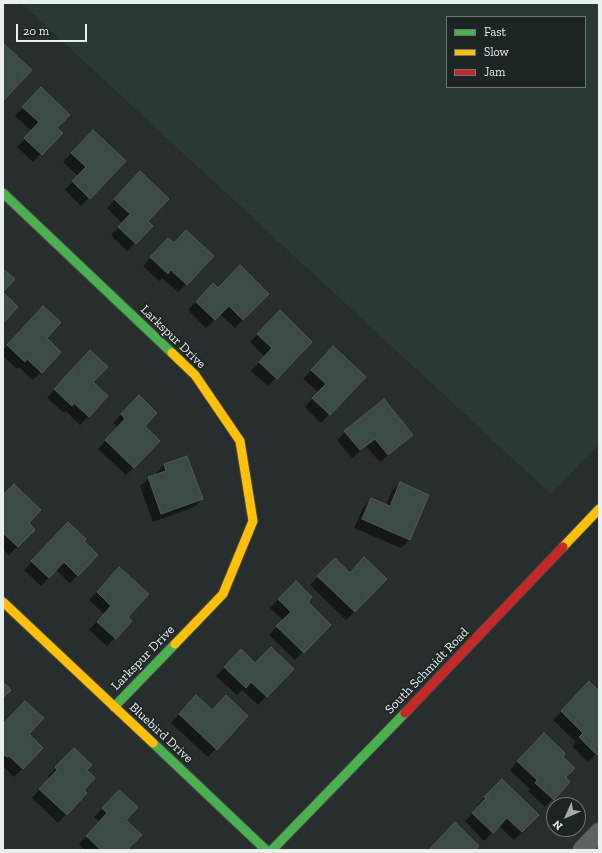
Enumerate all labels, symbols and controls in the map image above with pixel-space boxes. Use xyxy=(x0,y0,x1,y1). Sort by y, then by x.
scale bar xyxy=(18,16,89,42)
legend xyxy=(446,16,586,88)
text: 20 m xyxy=(23,24,49,38)
text: Fast xyxy=(484,25,506,39)
text: Slow xyxy=(484,45,509,59)
text: Jam xyxy=(484,65,505,79)
street label: Larkspur Drive xyxy=(137,302,209,372)
street label: Larkspur Drive xyxy=(108,622,178,694)
street label: South Schmidt Road xyxy=(382,625,472,717)
street label: Bluebird Drive xyxy=(126,700,196,766)
north arrow xyxy=(546,797,586,837)
text: N xyxy=(550,818,565,833)

